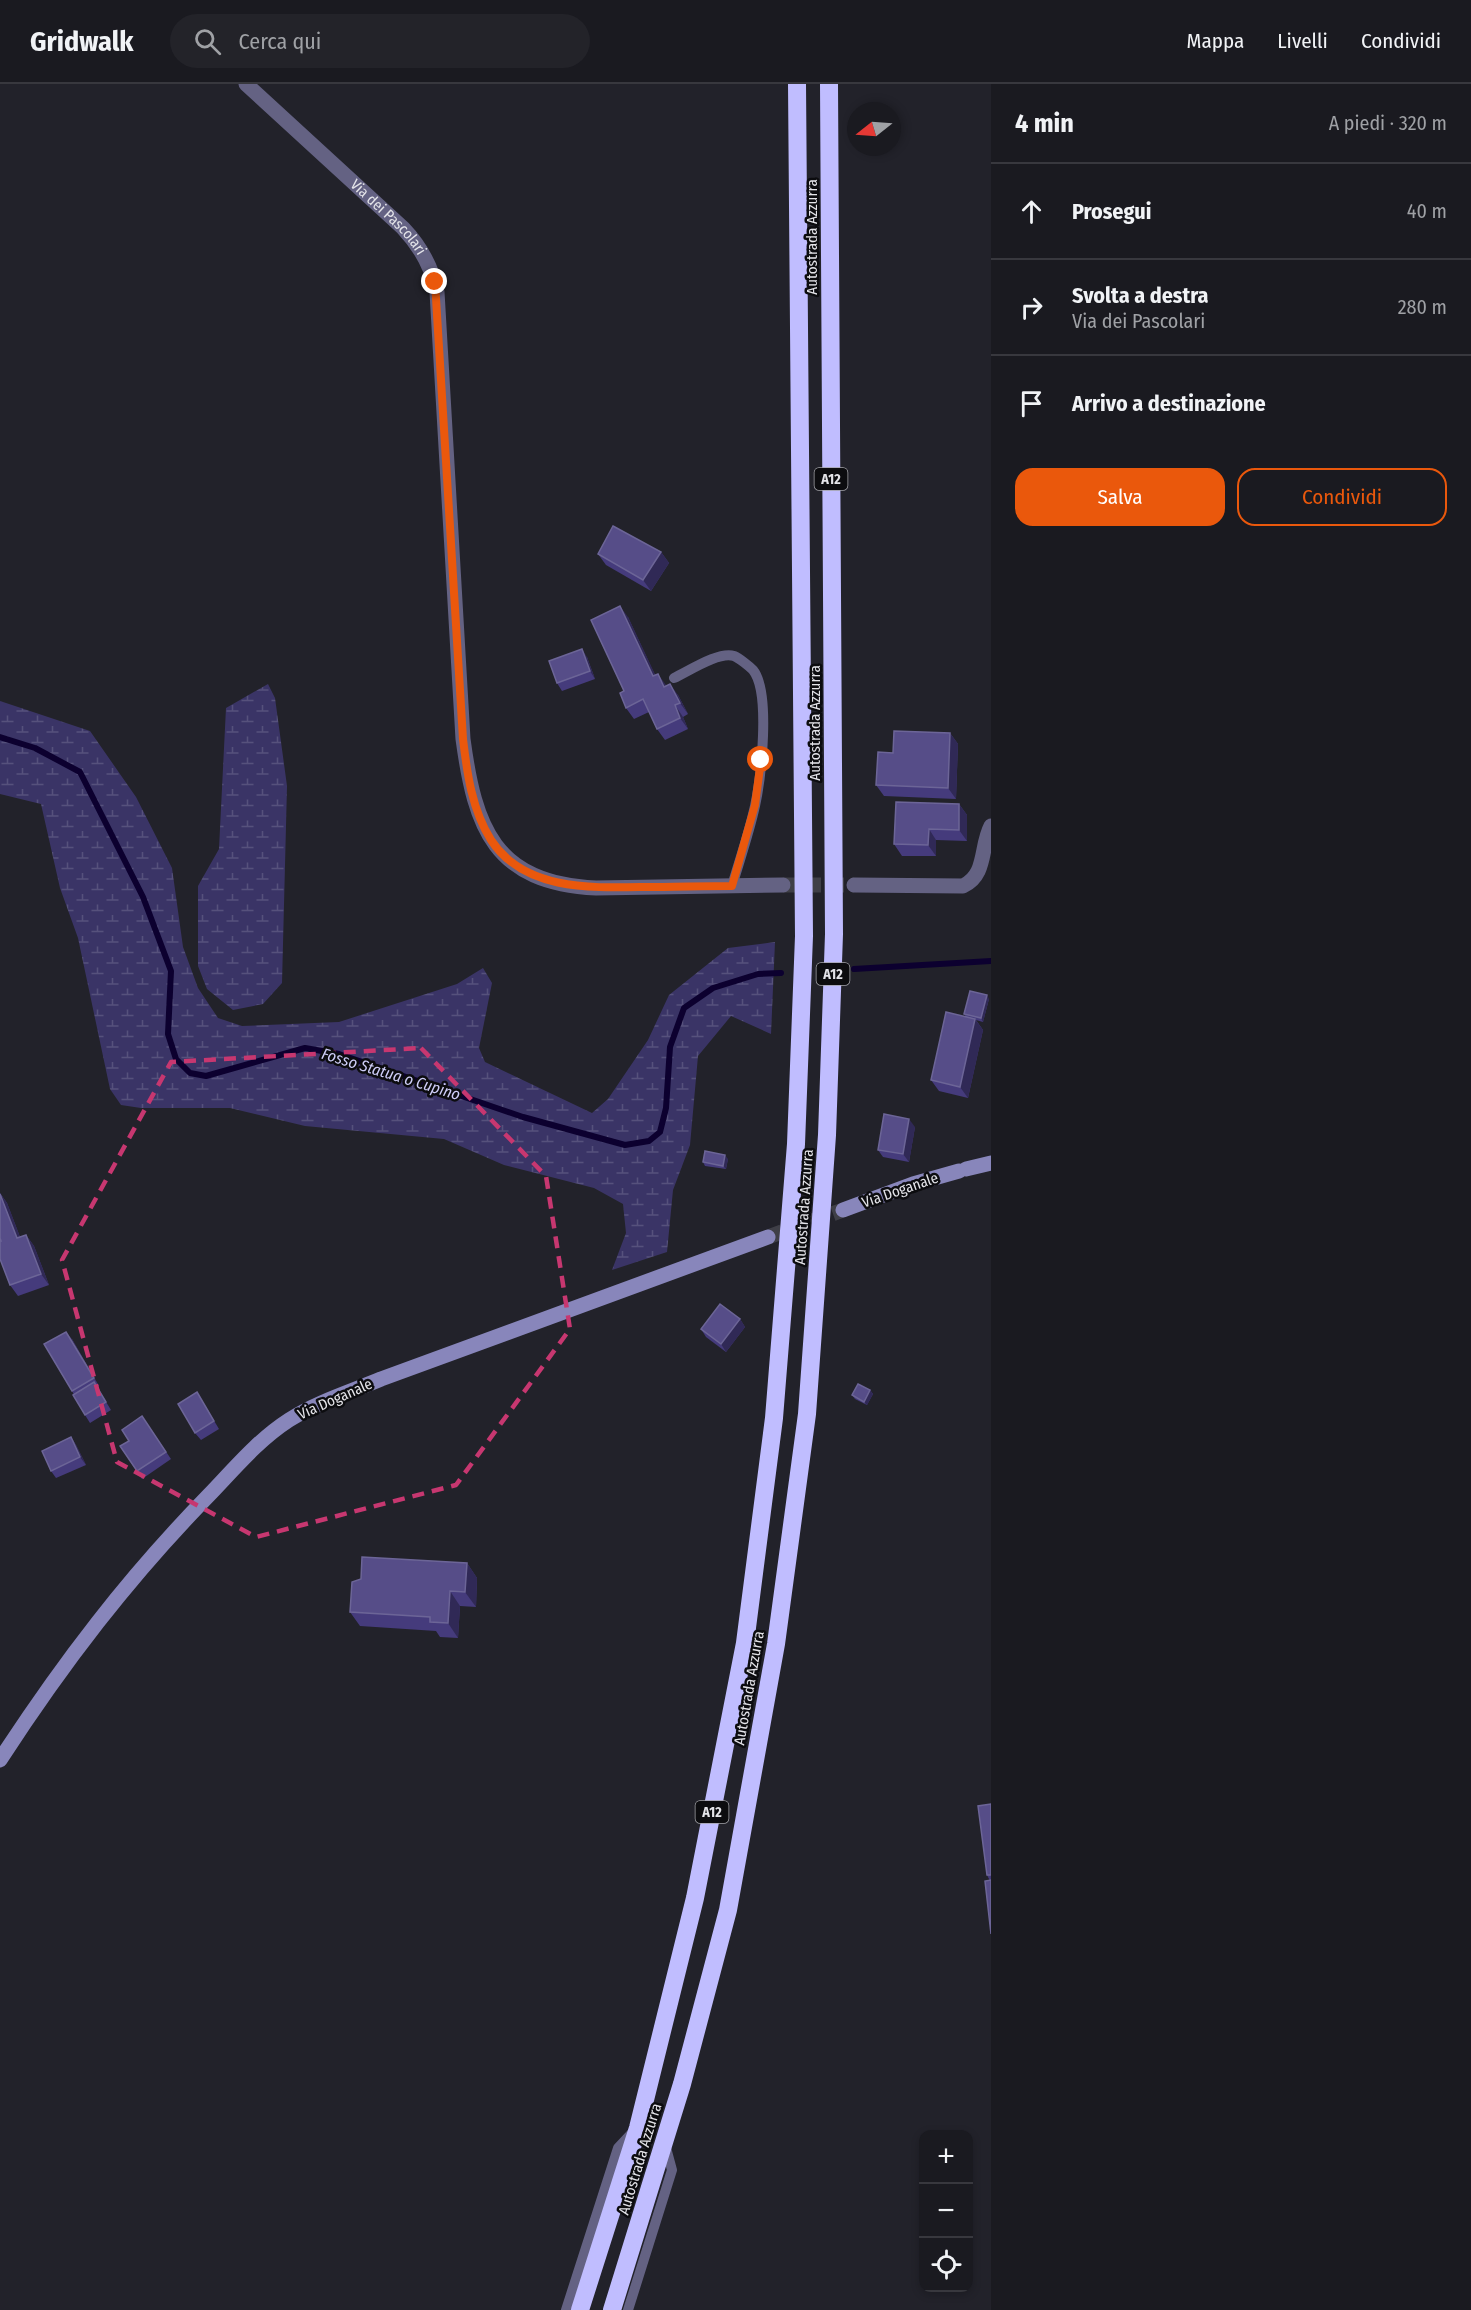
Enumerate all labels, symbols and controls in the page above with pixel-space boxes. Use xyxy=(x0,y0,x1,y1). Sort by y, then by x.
search box xyxy=(170,14,590,68)
text: Gridwalk xyxy=(30,25,134,58)
icon: search xyxy=(191,25,224,58)
text: Cerca qui xyxy=(239,28,321,55)
text: Mappa xyxy=(1187,28,1244,54)
text: Livelli xyxy=(1277,28,1328,54)
text: Condividi xyxy=(1361,28,1441,54)
north arrow xyxy=(847,102,901,156)
text: 4 min xyxy=(1015,108,1074,139)
text: A piedi · 320 m xyxy=(1329,111,1447,135)
street label: Via dei Pascolari xyxy=(347,175,430,258)
street label: Autostrada Azzurra xyxy=(803,179,821,295)
icon: ahead xyxy=(1015,195,1048,228)
text: Prosegui xyxy=(1072,198,1151,225)
text: 40 m xyxy=(1407,199,1447,223)
route end xyxy=(421,268,447,294)
text: Svolta a destra xyxy=(1072,282,1209,309)
icon: right xyxy=(1015,291,1048,324)
text: 280 m xyxy=(1398,295,1447,319)
text: Via dei Pascolari xyxy=(1072,309,1205,333)
icon: arrive xyxy=(1015,387,1048,420)
text: Arrivo a destinazione xyxy=(1072,390,1266,417)
road number: A12 xyxy=(814,468,848,490)
button: Salva xyxy=(1015,468,1225,526)
button: Condividi xyxy=(1237,468,1447,526)
street label: Autostrada Azzurra xyxy=(806,665,824,781)
route start xyxy=(747,746,773,772)
road number: A12 xyxy=(816,963,850,985)
water label: Fosso Statua o Cupino xyxy=(319,1044,463,1104)
street label: Autostrada Azzurra xyxy=(791,1149,817,1265)
street label: Via Doganale xyxy=(860,1169,940,1211)
street label: Via Doganale xyxy=(295,1375,375,1423)
street label: Autostrada Azzurra xyxy=(730,1630,768,1746)
road number: A12 xyxy=(696,1801,728,1823)
street label: Autostrada Azzurra xyxy=(615,2101,665,2217)
map controls xyxy=(919,2130,973,2292)
button: + xyxy=(919,2130,973,2184)
button: − xyxy=(919,2184,973,2238)
button: locate xyxy=(919,2238,973,2292)

